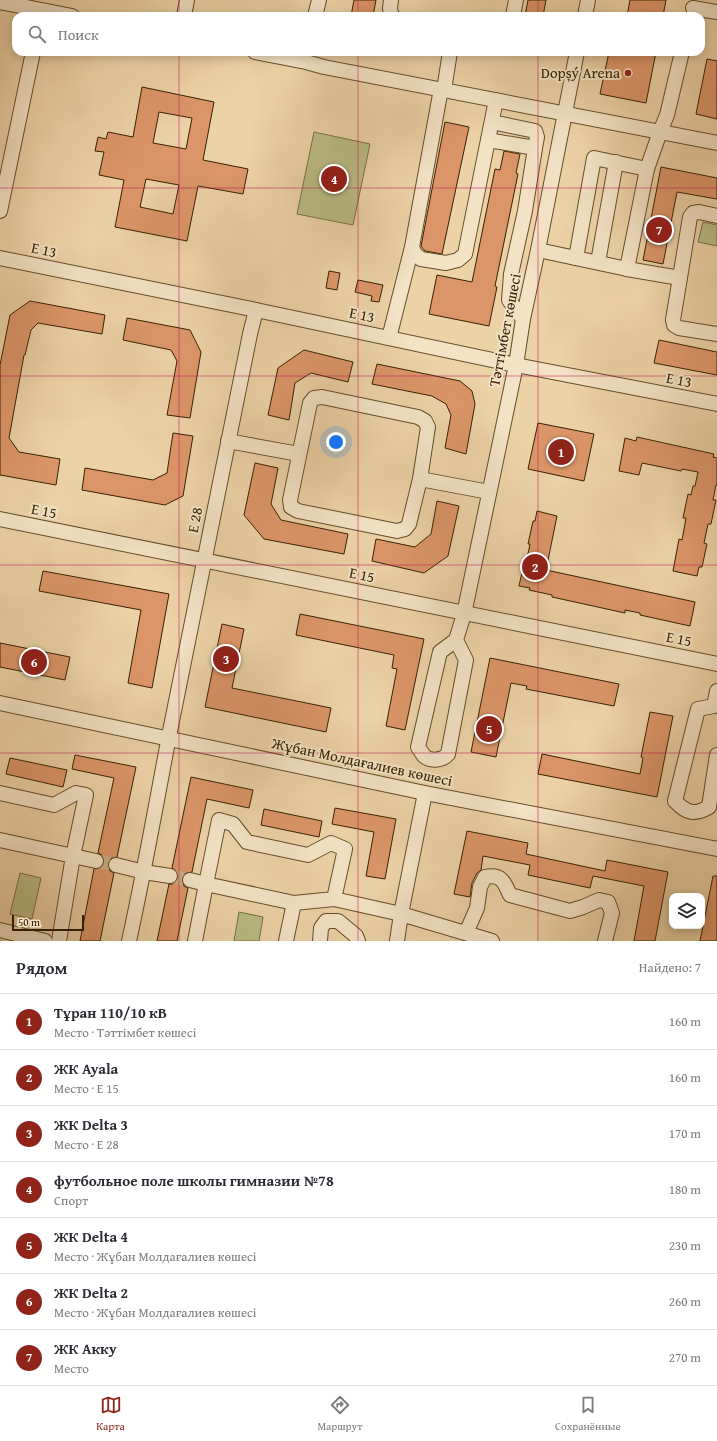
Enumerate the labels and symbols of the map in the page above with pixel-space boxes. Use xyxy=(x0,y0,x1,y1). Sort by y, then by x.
place label: Dopșý Arena xyxy=(541,62,620,83)
marker: Dopșý Arena xyxy=(623,68,633,78)
pin: 4 xyxy=(321,164,347,194)
pin: 7 xyxy=(646,215,672,245)
street label: E 13 xyxy=(30,237,59,262)
street label: Тәттімбет көшесі xyxy=(483,272,526,388)
street label: E 13 xyxy=(348,302,377,327)
street label: E 13 xyxy=(665,367,694,392)
your location xyxy=(326,432,346,452)
pin: 1 xyxy=(548,437,574,467)
street label: E 15 xyxy=(30,498,59,523)
street label: E 28 xyxy=(182,505,207,534)
pin: 2 xyxy=(522,552,548,582)
street label: E 15 xyxy=(348,562,377,587)
street label: E 15 xyxy=(665,626,694,651)
pin: 3 xyxy=(213,644,239,674)
pin: 6 xyxy=(21,647,47,677)
pin: 5 xyxy=(476,714,502,744)
street label: Жұбан Молдағалиев көшесі xyxy=(269,732,454,791)
scale bar xyxy=(12,913,84,932)

